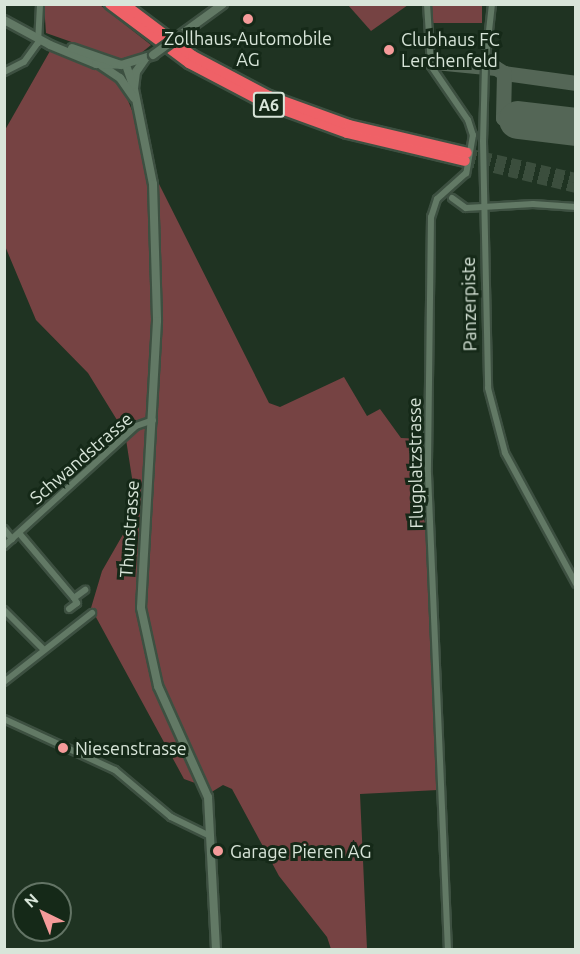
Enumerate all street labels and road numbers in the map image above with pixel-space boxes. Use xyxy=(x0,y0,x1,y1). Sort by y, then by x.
road number: A6 xyxy=(252,92,286,118)
street label: Panzerpiste xyxy=(457,256,481,352)
street label: Flugplatzstrasse xyxy=(403,397,427,529)
street label: Schwandstrasse xyxy=(25,408,137,508)
street label: Thunstrasse xyxy=(115,480,143,578)

